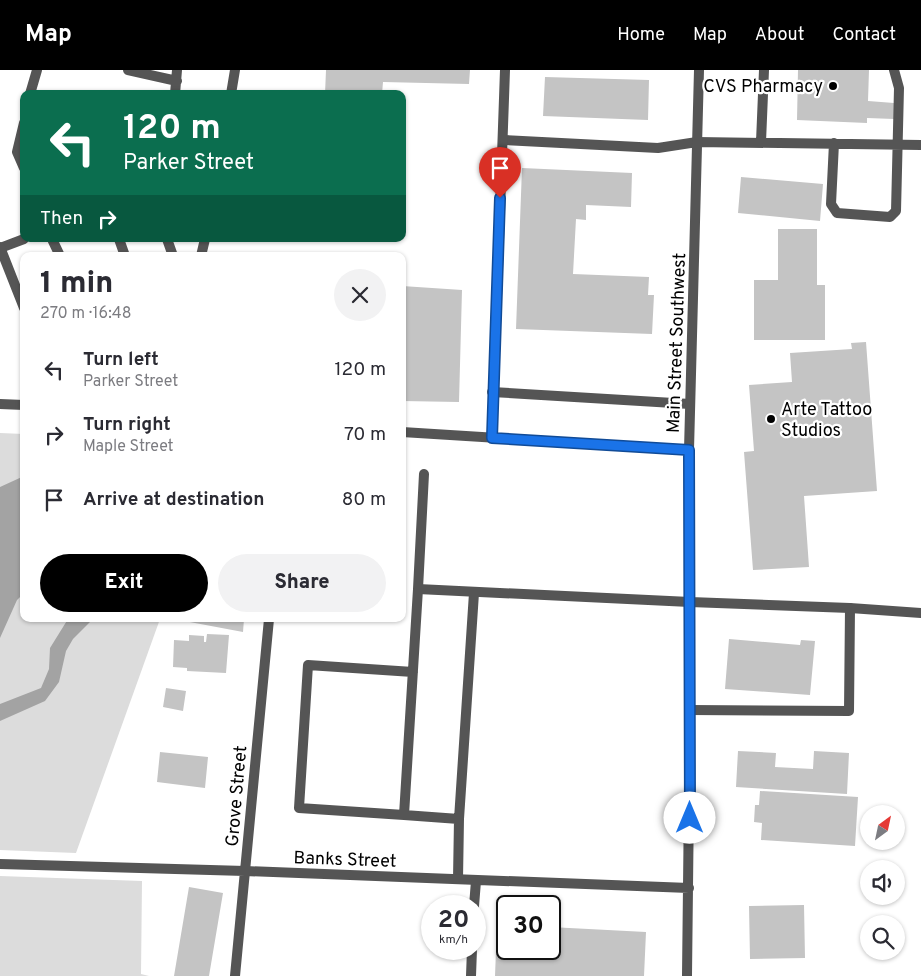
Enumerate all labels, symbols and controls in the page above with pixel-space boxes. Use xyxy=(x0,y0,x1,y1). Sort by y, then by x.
text: Map xyxy=(25,20,72,50)
text: Home xyxy=(617,24,665,47)
text: Map xyxy=(693,24,727,47)
text: About xyxy=(755,24,804,47)
text: Contact xyxy=(832,24,896,47)
place label: CVS Pharmacy xyxy=(703,76,823,99)
marker: CVS Pharmacy xyxy=(827,80,839,92)
text: 120 m xyxy=(123,107,221,151)
icon: left xyxy=(40,110,105,175)
pin xyxy=(479,147,521,198)
text: Parker Street xyxy=(123,150,254,177)
icon: arrive xyxy=(486,154,514,182)
icon: right xyxy=(93,205,121,233)
text: Then xyxy=(40,207,83,231)
street label: Main Street Southwest xyxy=(663,252,692,434)
text: 1 min xyxy=(40,266,113,303)
button: close xyxy=(334,269,386,321)
text: 270 m · 16:48 xyxy=(40,304,131,324)
text: Turn left xyxy=(83,348,159,372)
icon: left xyxy=(40,356,68,384)
text: 120 m xyxy=(335,358,386,382)
text: Parker Street xyxy=(83,372,178,392)
place label: Arte Tattoo Studios xyxy=(781,399,872,443)
text: Turn right xyxy=(83,413,171,437)
marker: Arte Tattoo Studios xyxy=(765,413,777,425)
icon: right xyxy=(40,421,68,449)
text: 70 m xyxy=(344,423,386,447)
text: Maple Street xyxy=(83,437,174,457)
icon: arrive xyxy=(40,486,68,514)
text: Arrive at destination xyxy=(83,488,264,512)
text: 80 m xyxy=(342,488,386,512)
button: Exit xyxy=(40,554,208,612)
button: Share xyxy=(218,554,386,612)
street label: Grove Street xyxy=(222,745,253,848)
position arrow xyxy=(663,791,715,843)
north arrow xyxy=(860,805,905,850)
map controls xyxy=(860,805,905,960)
street label: Banks Street xyxy=(293,847,397,874)
button: sound xyxy=(860,860,905,905)
speed limit sign: 30 xyxy=(496,895,561,960)
text: 20 xyxy=(438,905,469,937)
button: search xyxy=(860,915,905,960)
text: km/h xyxy=(439,932,468,948)

